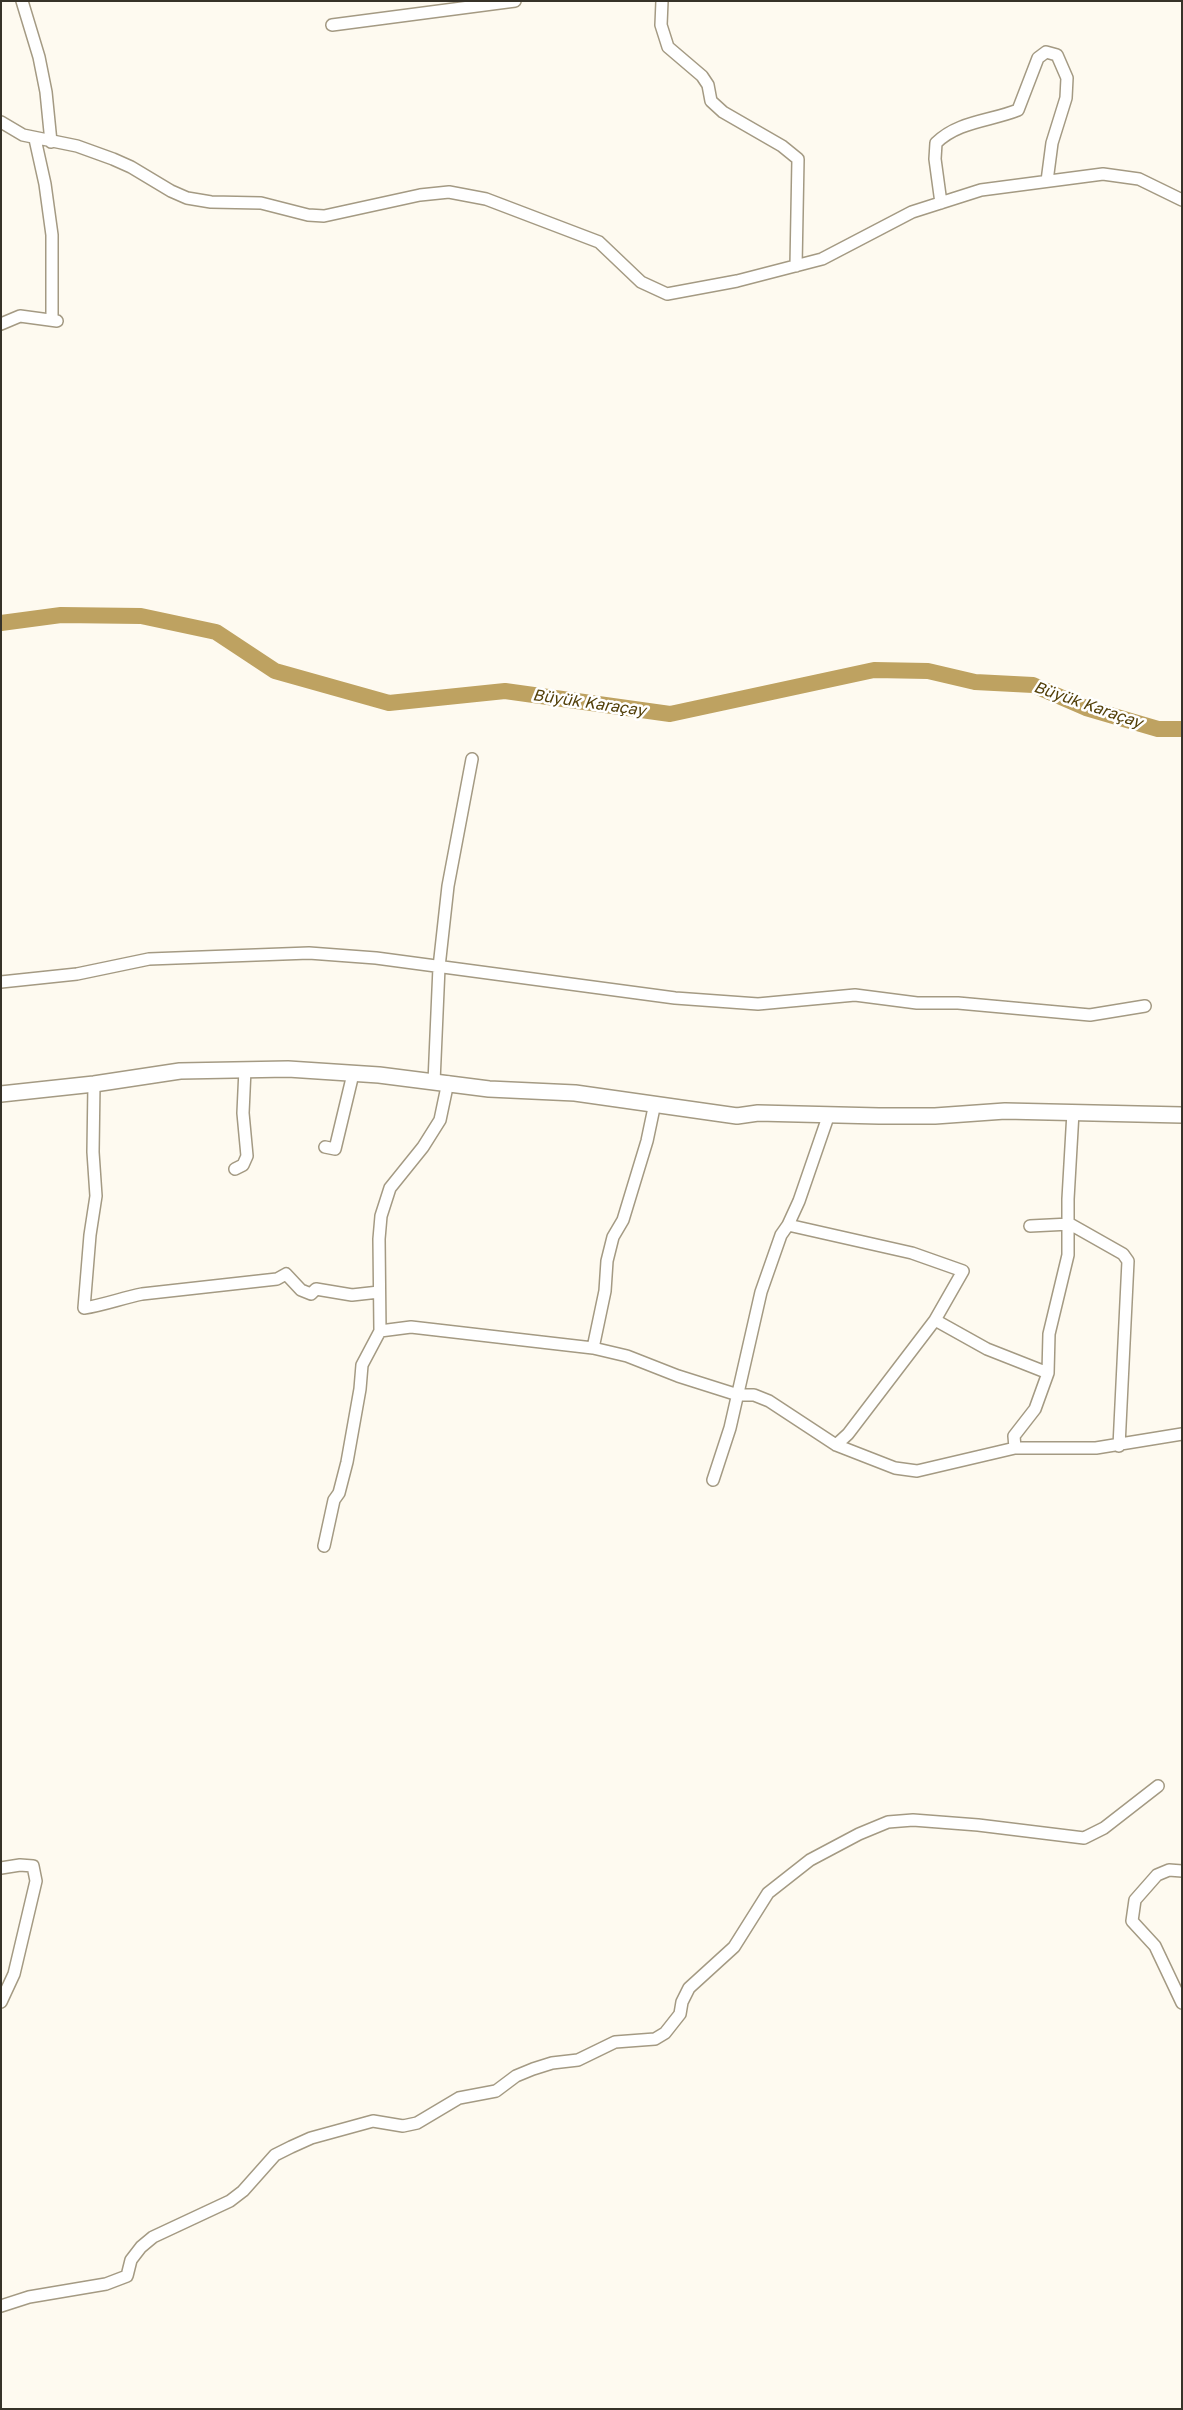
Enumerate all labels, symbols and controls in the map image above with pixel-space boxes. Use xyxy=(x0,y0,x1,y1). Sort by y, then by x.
water label: Büyük Karaçay xyxy=(1031,677,1145,733)
water label: Büyük Karaçay xyxy=(531,686,647,720)

